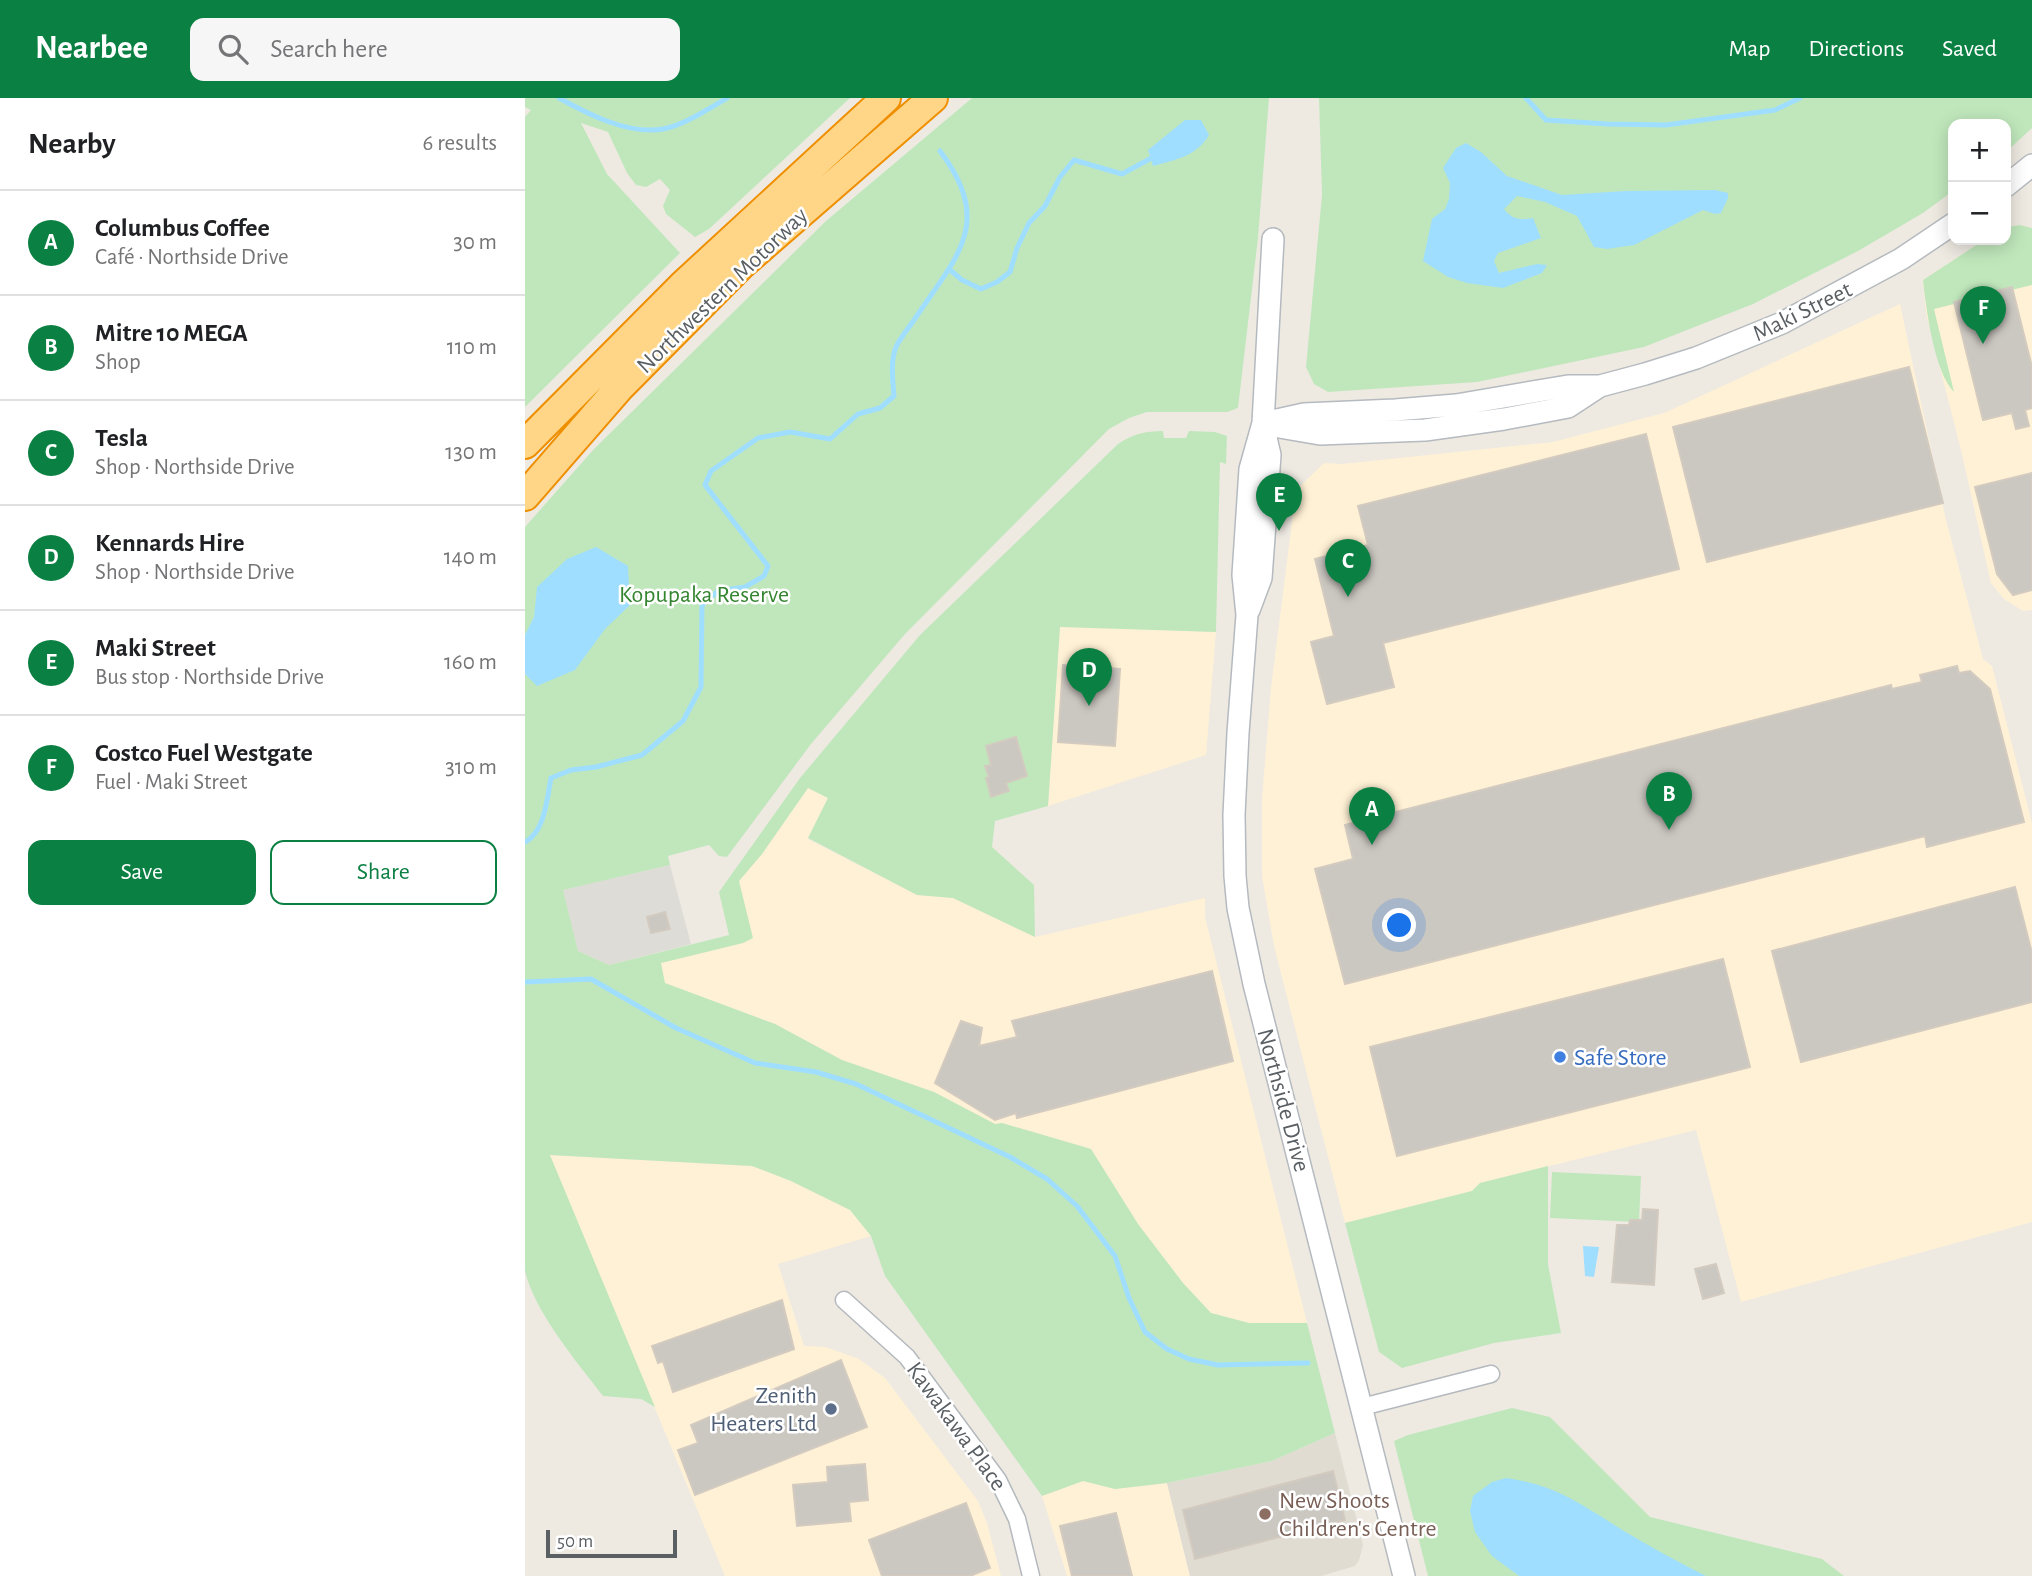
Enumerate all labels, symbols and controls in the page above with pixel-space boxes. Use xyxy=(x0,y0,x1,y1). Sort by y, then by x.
search box xyxy=(190,18,680,81)
icon: search xyxy=(214,30,252,68)
text: Nearbee xyxy=(35,32,148,65)
text: Search here xyxy=(270,36,388,62)
text: Map xyxy=(1728,37,1770,61)
text: Directions xyxy=(1808,37,1904,61)
text: Saved xyxy=(1942,37,1997,61)
map controls xyxy=(1948,119,2011,245)
button: + xyxy=(1948,119,2011,182)
text: Nearby xyxy=(28,129,116,159)
text: 6 results xyxy=(423,132,497,155)
button: − xyxy=(1948,182,2011,245)
street label: Northwestern Motorway xyxy=(633,203,813,378)
text: Columbus Coffee xyxy=(95,215,270,241)
text: A xyxy=(44,231,58,254)
text: 30 m xyxy=(453,231,497,254)
text: Café · Northside Drive xyxy=(95,246,289,269)
street label: Maki Street xyxy=(1749,278,1856,346)
pin: F xyxy=(1960,286,2006,344)
text: Mitre 10 MEGA xyxy=(95,320,248,346)
text: B xyxy=(44,336,58,359)
text: 110 m xyxy=(447,336,497,359)
text: Shop xyxy=(95,351,141,374)
text: Tesla xyxy=(95,425,148,451)
text: C xyxy=(45,441,57,464)
text: 130 m xyxy=(445,441,497,464)
text: Shop · Northside Drive xyxy=(95,456,295,479)
pin: E xyxy=(1256,473,1302,531)
text: Kennards Hire xyxy=(95,530,244,556)
pin: C xyxy=(1325,539,1371,597)
text: D xyxy=(43,546,59,569)
text: 140 m xyxy=(444,546,497,569)
text: Shop · Northside Drive xyxy=(95,561,295,584)
park label: Kopupaka Reserve xyxy=(619,583,789,607)
text: Maki Street xyxy=(95,635,216,661)
pin: D xyxy=(1066,648,1112,706)
text: E xyxy=(45,651,57,674)
text: 160 m xyxy=(444,651,497,674)
text: Bus stop · Northside Drive xyxy=(95,666,324,689)
text: Costco Fuel Westgate xyxy=(95,740,313,766)
text: F xyxy=(46,756,56,779)
text: 310 m xyxy=(445,756,497,779)
text: Fuel · Maki Street xyxy=(95,771,247,794)
pin: B xyxy=(1646,772,1692,830)
pin: A xyxy=(1349,787,1395,845)
button: Save xyxy=(28,840,256,905)
button: Share xyxy=(270,840,497,905)
your location xyxy=(1382,908,1416,942)
street label: Northside Drive xyxy=(1252,1026,1314,1175)
place label: Safe Store xyxy=(1574,1046,1667,1070)
marker: Safe Store xyxy=(1552,1049,1568,1065)
street label: Kawakawa Place xyxy=(902,1358,1011,1495)
place label: Zenith Heaters Ltd xyxy=(710,1384,817,1436)
marker: Zenith Heaters Ltd xyxy=(823,1401,839,1417)
place label: New Shoots Children's Centre xyxy=(1279,1489,1437,1541)
marker: New Shoots Children's Centre xyxy=(1257,1506,1273,1522)
scale bar xyxy=(546,1527,677,1559)
text: 50 m xyxy=(557,1532,593,1551)

